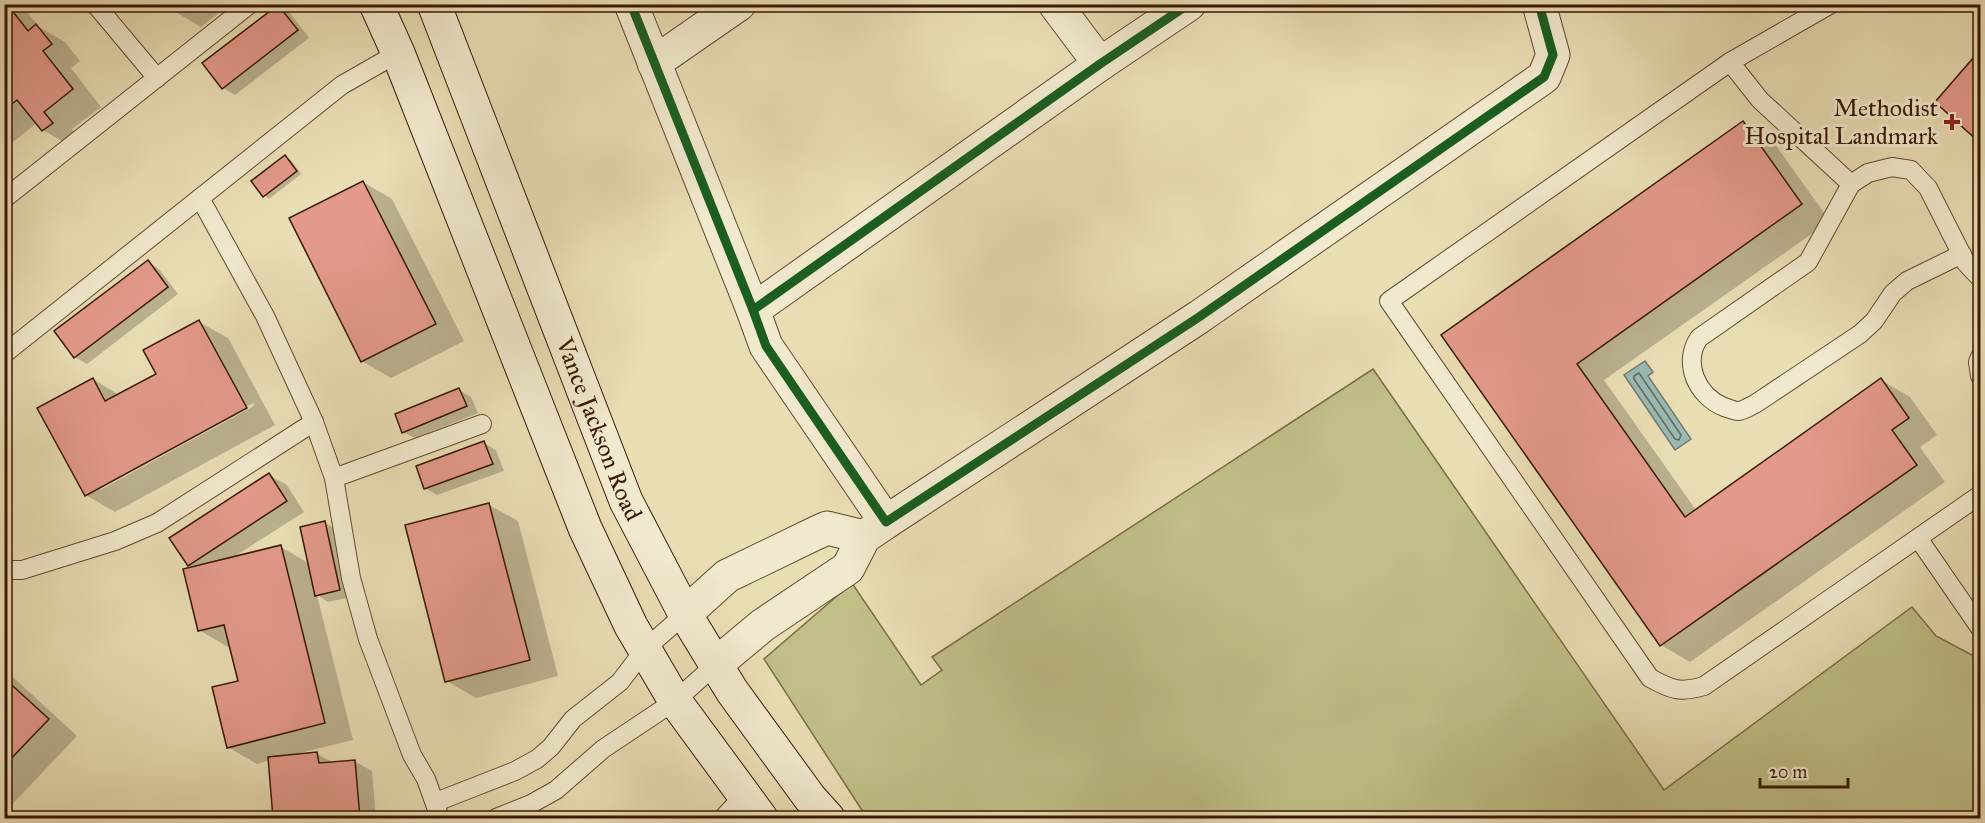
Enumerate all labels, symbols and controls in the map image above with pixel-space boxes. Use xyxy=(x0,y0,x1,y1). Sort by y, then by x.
place label: Methodist Hospital Landmark xyxy=(1745,93,1939,151)
marker: Methodist Hospital Landmark xyxy=(1943,113,1961,131)
street label: Vance Jackson Road xyxy=(549,332,649,526)
scale bar xyxy=(1760,751,1848,789)
text: 20 m xyxy=(1769,761,1807,783)

